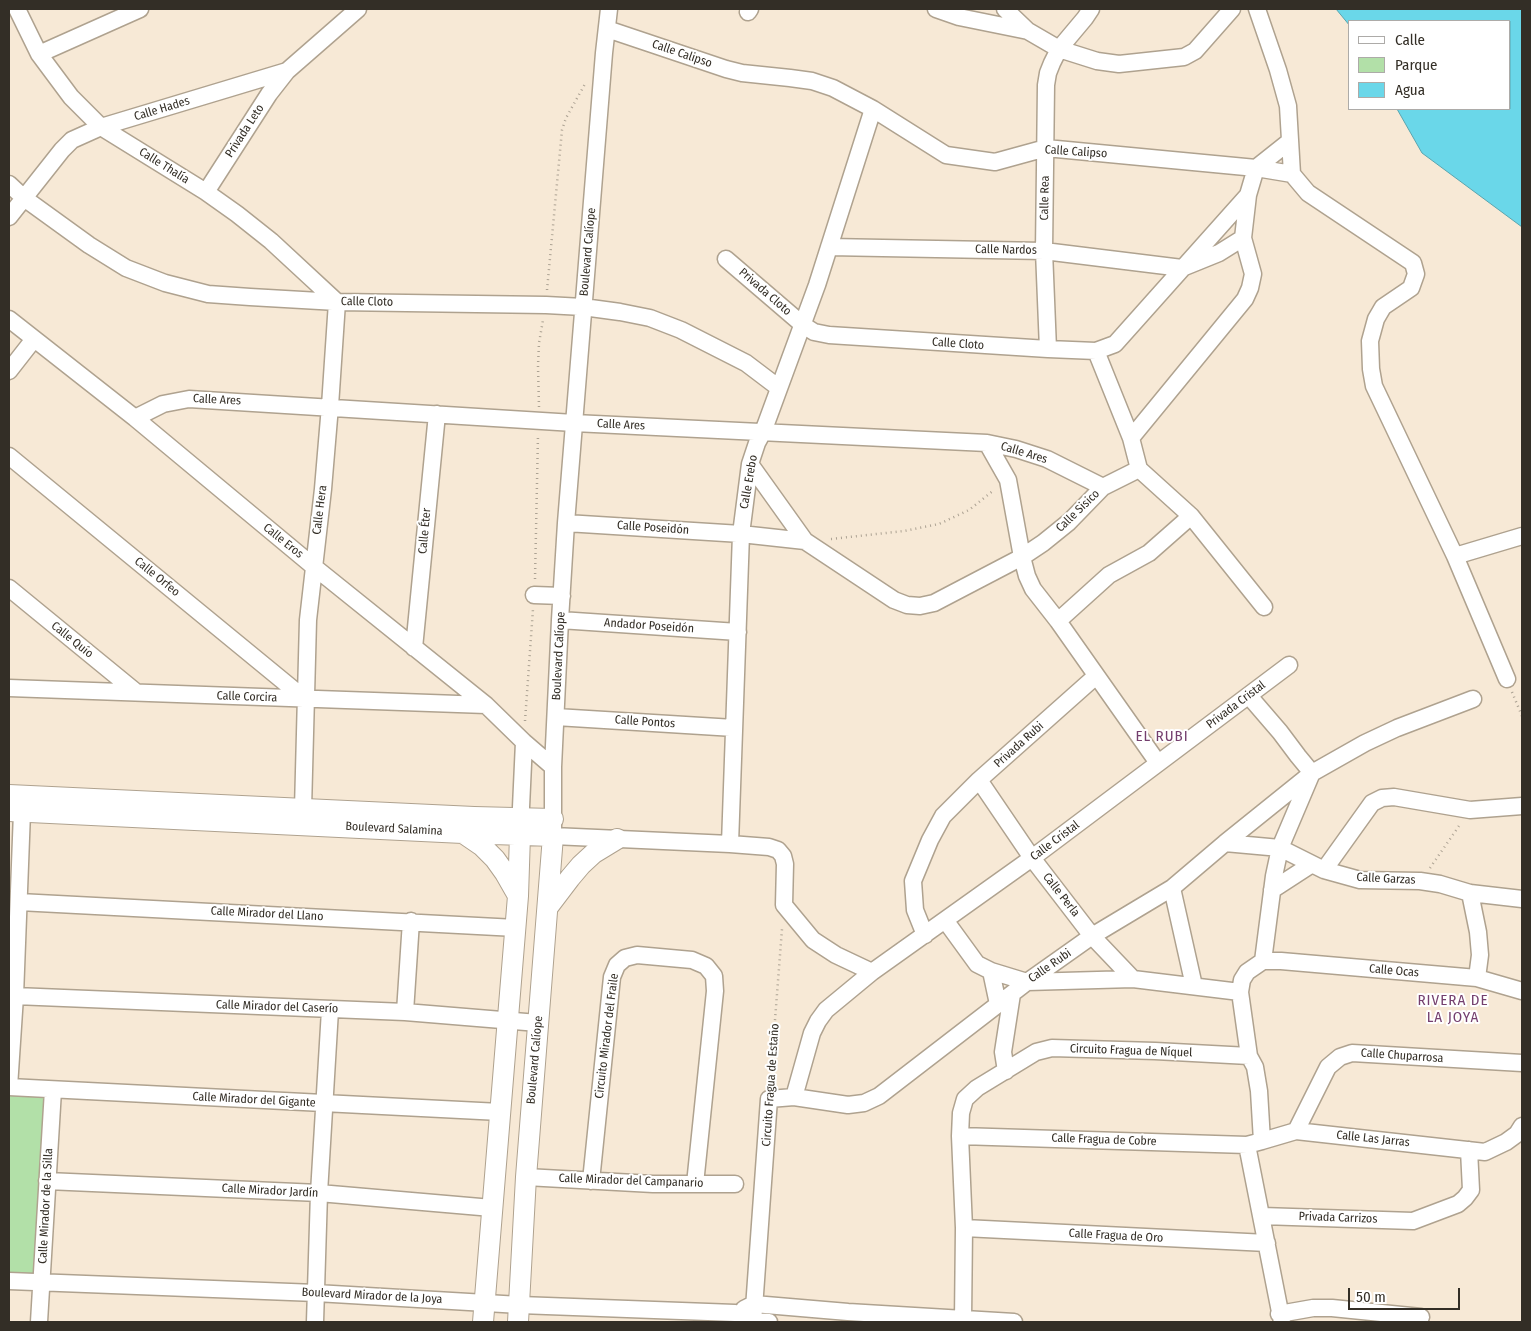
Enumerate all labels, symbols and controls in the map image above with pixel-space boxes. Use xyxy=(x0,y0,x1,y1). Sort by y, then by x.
legend xyxy=(1348,20,1511,110)
text: Calle xyxy=(1395,31,1425,49)
street label: Calle Calipso xyxy=(650,37,714,71)
text: Parque xyxy=(1395,56,1438,74)
text: Agua xyxy=(1395,81,1425,99)
street label: Calle Hades xyxy=(132,94,192,124)
street label: Privada Leto xyxy=(222,102,268,160)
street label: Calle Calipso xyxy=(1044,143,1108,161)
street label: Calle Thalía xyxy=(136,145,192,187)
street label: Calle Rea xyxy=(1037,175,1053,221)
street label: Boulevard Calíope xyxy=(577,207,599,297)
street label: Calle Nardos xyxy=(975,242,1037,258)
street label: Privada Cloto xyxy=(736,265,794,319)
street label: Calle Cloto xyxy=(341,294,393,310)
street label: Calle Cloto xyxy=(931,335,985,353)
street label: Calle Ares xyxy=(193,392,241,408)
street label: Calle Ares xyxy=(597,417,645,433)
street label: Calle Ares xyxy=(999,439,1049,467)
street label: Calle Erebo xyxy=(737,454,761,510)
street label: Calle Hera xyxy=(310,484,330,536)
street label: Calle Sisico xyxy=(1053,487,1103,535)
street label: Calle Éter xyxy=(416,507,434,555)
street label: Calle Poseidón xyxy=(617,518,689,538)
street label: Calle Eros xyxy=(260,520,306,562)
street label: Calle Orfeo xyxy=(131,554,183,600)
street label: Boulevard Calíope xyxy=(549,611,569,701)
street label: Andador Poseidón xyxy=(604,616,694,636)
street label: Calle Quío xyxy=(48,619,96,661)
street label: Privada Cristal xyxy=(1204,678,1268,732)
street label: Calle Corcira xyxy=(216,689,278,705)
street label: Calle Pontos xyxy=(614,713,676,731)
street label: Privada Rubi xyxy=(991,719,1047,771)
district label: EL RUBI xyxy=(1135,728,1189,746)
street label: Calle Cristal xyxy=(1028,818,1082,864)
street label: Boulevard Salamina xyxy=(345,819,443,839)
street label: Calle Perla xyxy=(1039,870,1083,920)
street label: Calle Garzas xyxy=(1356,870,1416,888)
street label: Calle Mirador del Llano xyxy=(210,904,324,924)
street label: Calle Rubi xyxy=(1026,946,1074,986)
street label: Calle Ocas xyxy=(1368,962,1420,980)
street label: Circuito Mirador del Fraile xyxy=(592,973,622,1099)
district label: RIVERA DE LA JOYA xyxy=(1416,992,1490,1027)
street label: Calle Mirador del Caserío xyxy=(216,998,338,1016)
street label: Boulevard Calíope xyxy=(524,1015,546,1105)
street label: Circuito Fragua de Estaño xyxy=(760,1023,782,1147)
street label: Circuito Fragua de Níquel xyxy=(1070,1042,1192,1060)
street label: Calle Chuparrosa xyxy=(1360,1046,1444,1066)
street label: Calle Mirador del Gigante xyxy=(192,1090,316,1110)
street label: Calle Las Jarras xyxy=(1336,1128,1410,1150)
street label: Calle Fragua de Cobre xyxy=(1051,1131,1157,1149)
street label: Calle Mirador de la Silla xyxy=(36,1148,56,1264)
street label: Calle Mirador del Campanario xyxy=(558,1171,704,1191)
street label: Calle Mirador Jardín xyxy=(221,1181,319,1201)
street label: Privada Carrizos xyxy=(1298,1209,1378,1227)
street label: Calle Fragua de Oro xyxy=(1068,1226,1164,1246)
scale bar xyxy=(1351,1278,1464,1310)
street label: Boulevard Mirador de la Joya xyxy=(301,1285,443,1307)
text: 50 m xyxy=(1356,1288,1386,1306)

